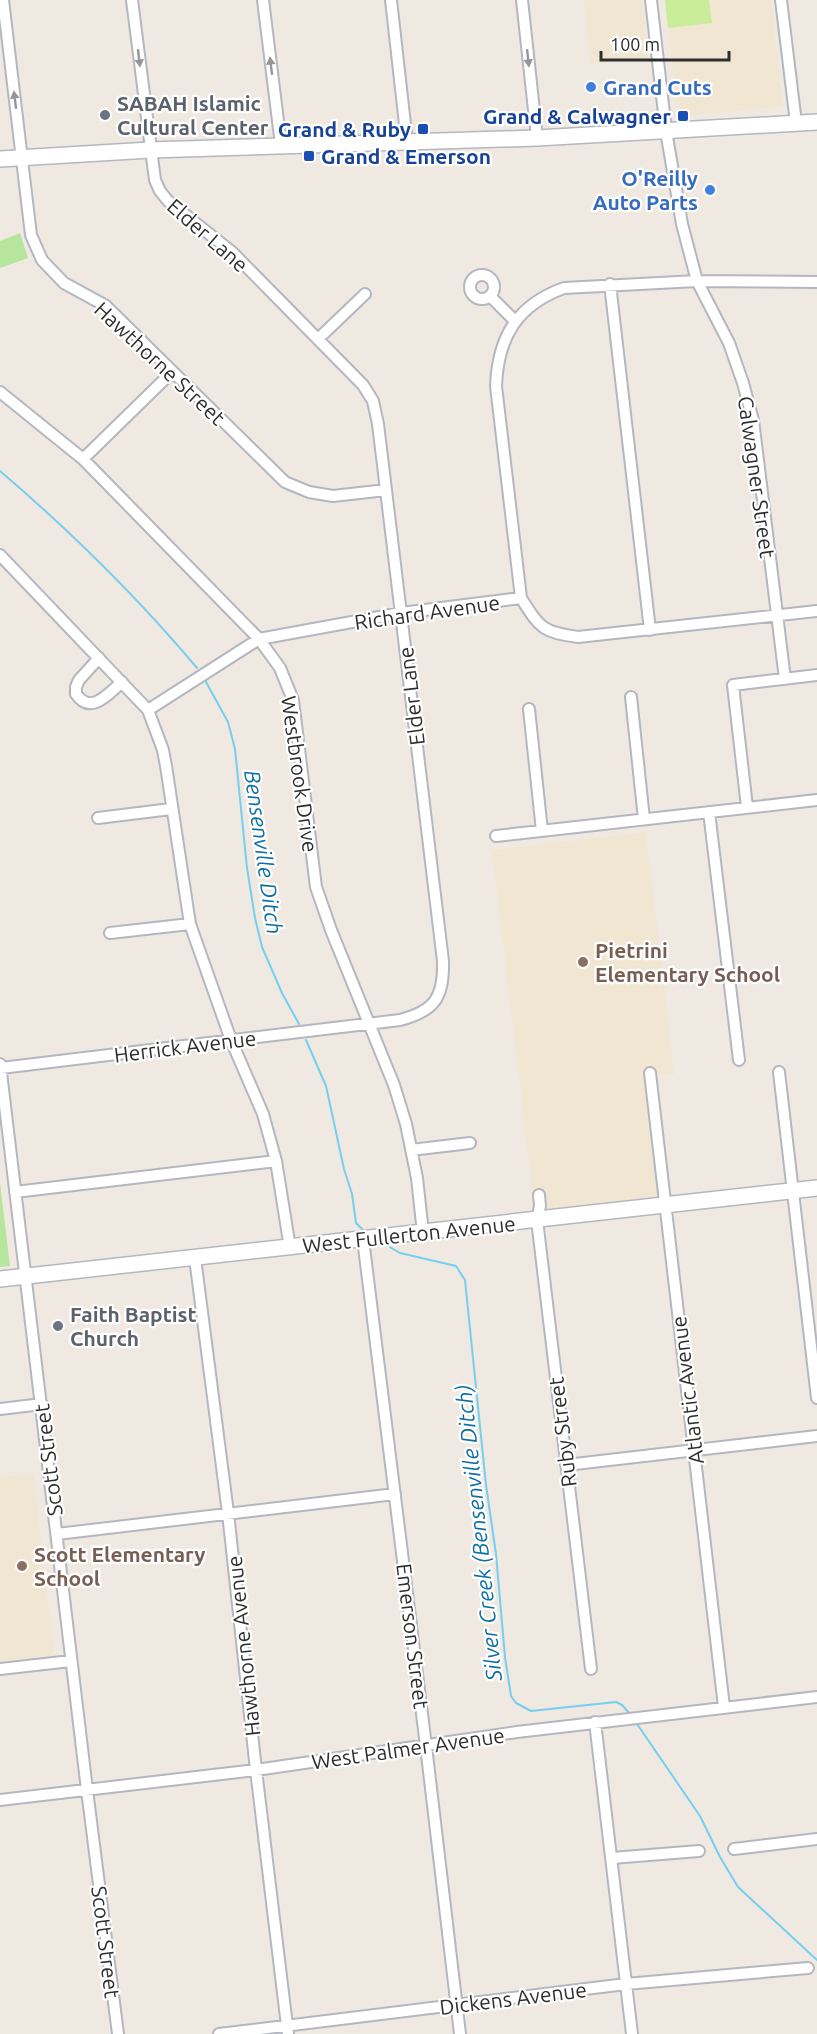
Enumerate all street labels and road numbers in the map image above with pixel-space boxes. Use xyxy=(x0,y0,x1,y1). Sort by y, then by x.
street label: Elder Lane xyxy=(163,193,253,277)
street label: Hawthorne Street xyxy=(90,297,230,429)
street label: Calwagner Street xyxy=(734,394,780,560)
street label: Richard Avenue xyxy=(353,590,501,634)
street label: Elder Lane xyxy=(393,645,429,747)
street label: Westbrook Drive xyxy=(277,694,323,854)
street label: Herrick Avenue xyxy=(112,1025,258,1067)
street label: West Fullerton Avenue xyxy=(301,1211,517,1257)
street label: Atlantic Avenue xyxy=(666,1315,708,1465)
street label: Ruby Street xyxy=(543,1376,581,1488)
street label: Scott Street xyxy=(29,1402,67,1518)
street label: Hawthorne Avenue xyxy=(222,1555,264,1737)
street label: Emerson Street xyxy=(392,1562,434,1710)
street label: West Palmer Avenue xyxy=(310,1723,506,1773)
street label: Scott Street xyxy=(87,1884,125,2000)
street label: Dickens Avenue xyxy=(438,1977,588,2019)

